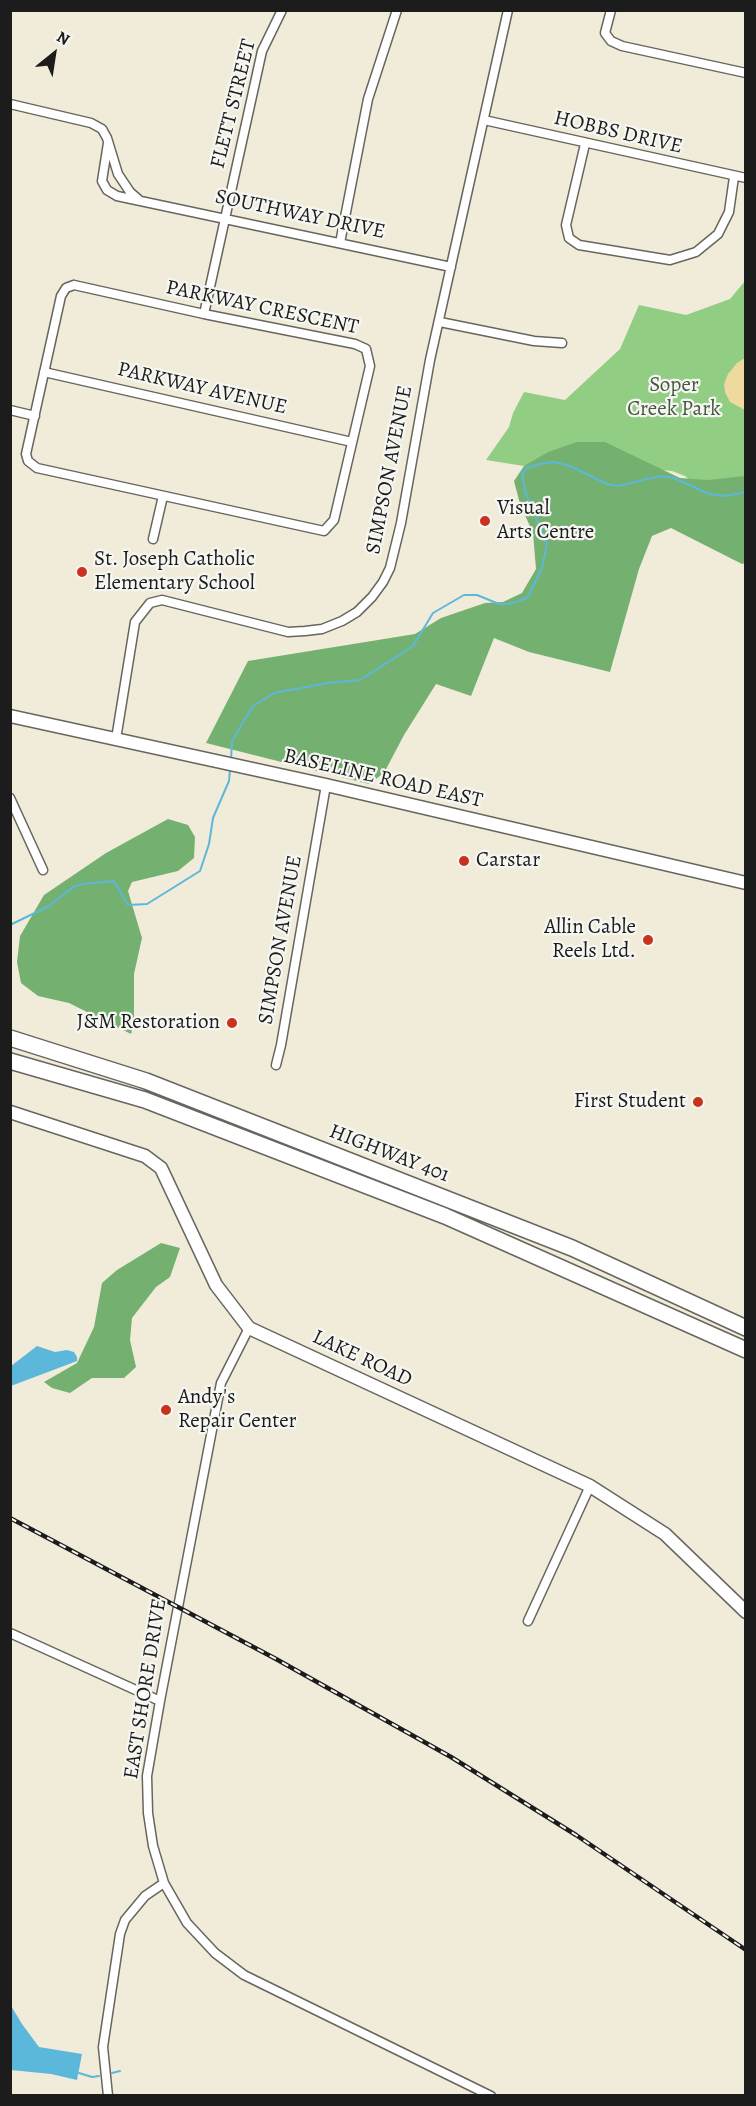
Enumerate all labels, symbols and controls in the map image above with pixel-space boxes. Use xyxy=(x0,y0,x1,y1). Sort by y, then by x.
north arrow xyxy=(24,24,84,84)
text: N xyxy=(52,26,74,51)
street label: FLETT STREET xyxy=(206,37,262,171)
street label: HOBBS DRIVE xyxy=(551,106,685,160)
street label: SOUTHWAY DRIVE xyxy=(213,185,387,245)
street label: PARKWAY CRESCENT xyxy=(163,275,361,341)
street label: PARKWAY AVENUE xyxy=(115,357,289,421)
park label: Soper Creek Park xyxy=(627,373,721,423)
street label: SIMPSON AVENUE xyxy=(361,383,419,557)
place label: Visual Arts Centre xyxy=(497,496,594,546)
marker: Visual Arts Centre xyxy=(478,514,492,528)
place label: St. Joseph Catholic Elementary School xyxy=(94,547,255,597)
marker: St. Joseph Catholic Elementary School xyxy=(75,565,89,579)
street label: BASELINE ROAD EAST xyxy=(281,744,485,814)
place label: Carstar xyxy=(476,848,540,874)
street label: SIMPSON AVENUE xyxy=(254,853,308,1027)
marker: Carstar xyxy=(457,854,471,868)
place label: Allin Cable Reels Ltd. xyxy=(544,915,636,965)
marker: Allin Cable Reels Ltd. xyxy=(641,933,655,947)
place label: J&M Restoration xyxy=(77,1010,220,1036)
marker: J&M Restoration xyxy=(225,1016,239,1030)
place label: First Student xyxy=(574,1089,686,1115)
marker: First Student xyxy=(691,1095,705,1109)
street label: HIGHWAY 401 xyxy=(325,1120,453,1188)
street label: LAKE ROAD xyxy=(308,1325,416,1393)
place label: Andy's Repair Center xyxy=(178,1385,297,1435)
marker: Andy's Repair Center xyxy=(159,1403,173,1417)
street label: EAST SHORE DRIVE xyxy=(119,1597,173,1781)

